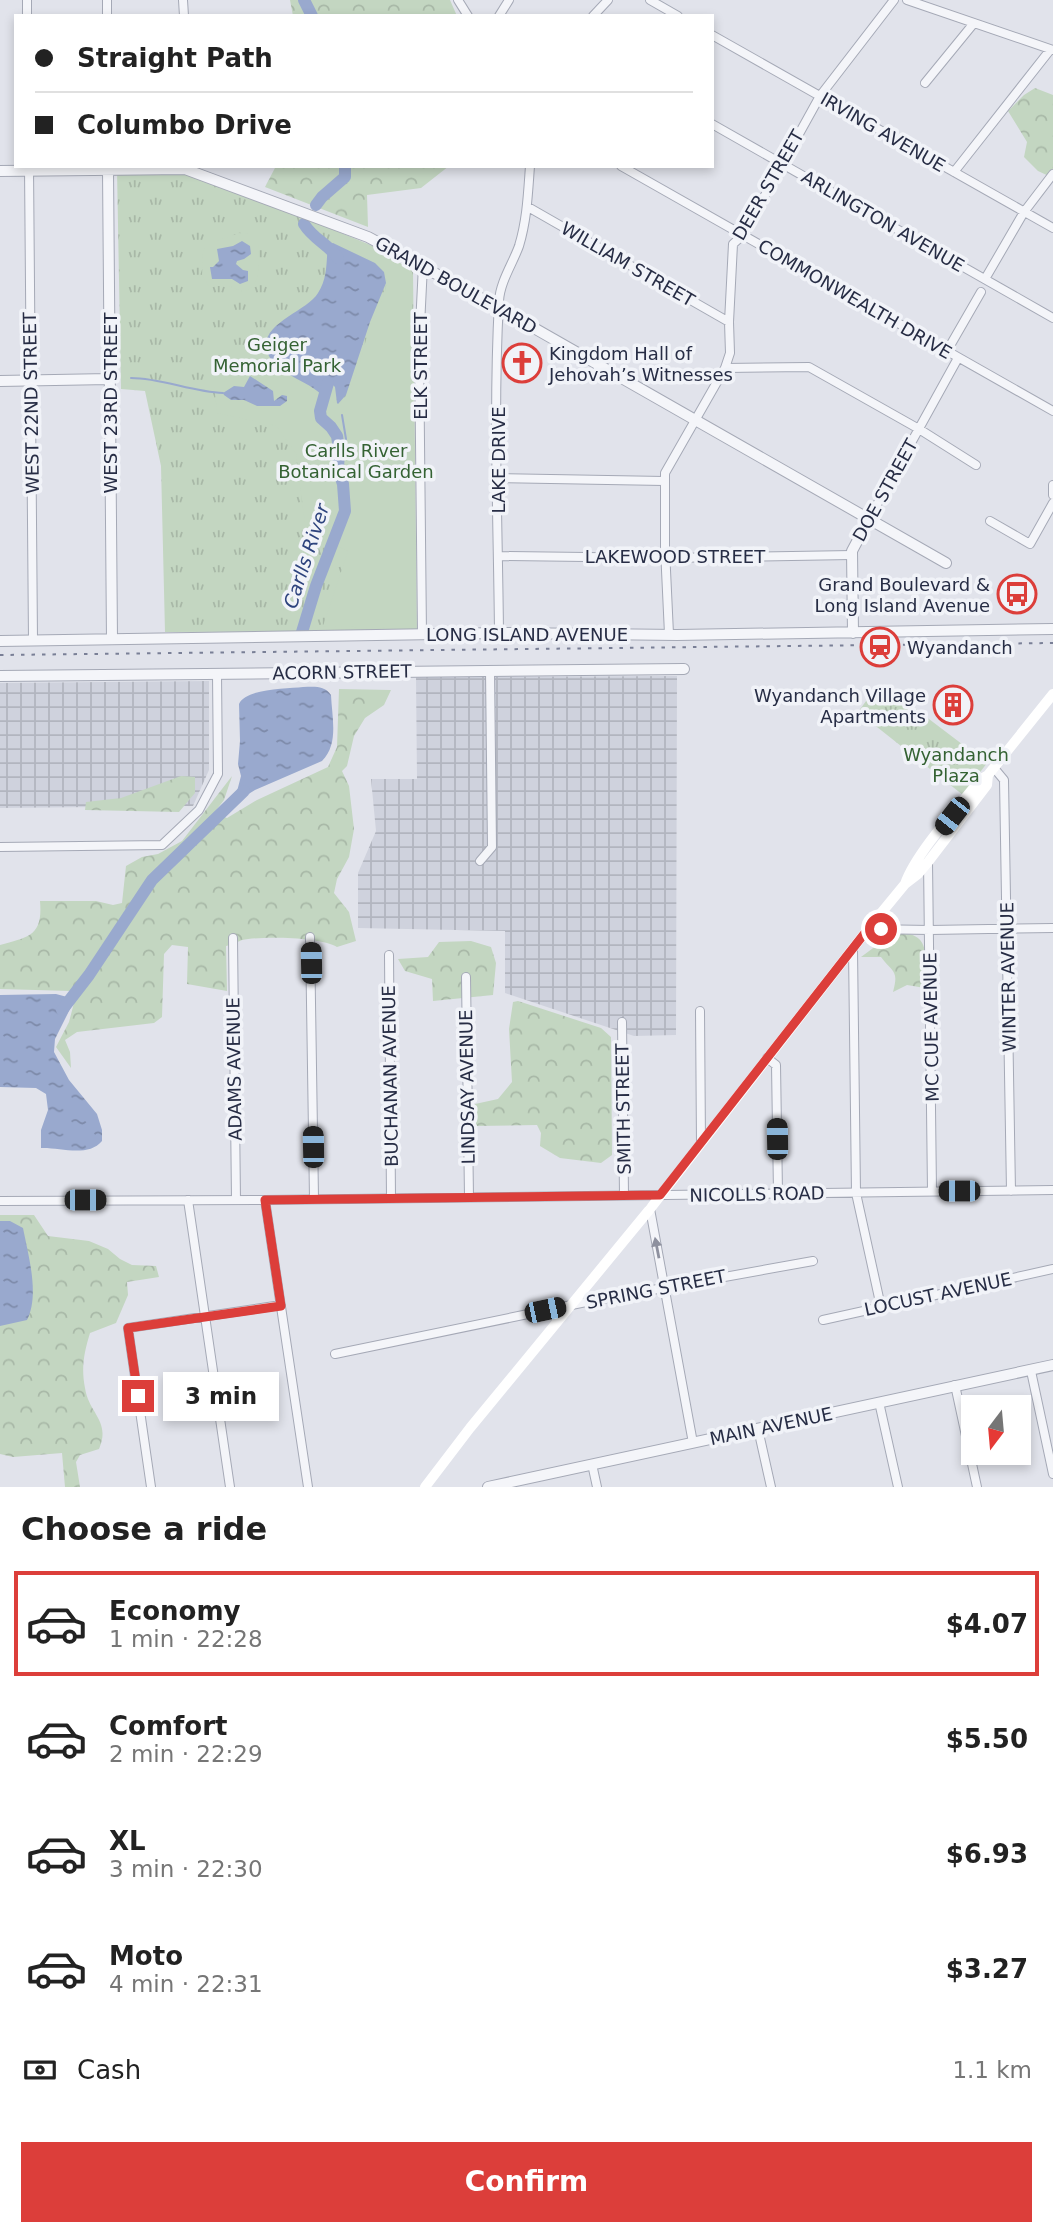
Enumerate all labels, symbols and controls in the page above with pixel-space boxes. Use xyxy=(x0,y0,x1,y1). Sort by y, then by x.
text: Straight Path xyxy=(77,43,273,73)
street label: IRVING AVENUE xyxy=(817,88,949,176)
text: Columbo Drive xyxy=(77,110,292,140)
street label: DEER STREET xyxy=(728,125,808,244)
street label: ARLINGTON AVENUE xyxy=(798,166,968,276)
street label: WILLIAM STREET xyxy=(557,217,699,311)
street label: GRAND BOULEVARD xyxy=(371,232,541,338)
street label: COMMONWEALTH DRIVE xyxy=(754,235,956,363)
street label: WEST 22ND STREET xyxy=(19,311,43,494)
street label: ELK STREET xyxy=(410,311,431,420)
street label: WEST 23RD STREET xyxy=(100,312,121,493)
park label: Geiger Memorial Park xyxy=(213,334,342,376)
church icon: Kingdom Hall of Jehovah’s Witnesses xyxy=(501,342,543,384)
place label: Kingdom Hall of Jehovah’s Witnesses xyxy=(548,343,733,385)
street label: LAKE DRIVE xyxy=(488,406,509,514)
street label: DOE STREET xyxy=(848,434,922,545)
park label: Carlls River Botanical Garden xyxy=(278,440,434,482)
water label: Carlls River xyxy=(279,500,334,611)
street label: LAKEWOOD STREET xyxy=(585,546,766,567)
bus stop icon: Grand Boulevard & Long Island Avenue xyxy=(996,573,1038,615)
place label: Grand Boulevard & Long Island Avenue xyxy=(815,574,990,616)
street label: LONG ISLAND AVENUE xyxy=(426,624,628,645)
station icon: Wyandanch xyxy=(859,626,901,668)
place label: Wyandanch xyxy=(907,637,1013,658)
street label: ACORN STREET xyxy=(272,660,413,684)
building icon: Wyandanch Village Apartments xyxy=(932,684,974,726)
place label: Wyandanch Village Apartments xyxy=(754,685,926,727)
park label: Wyandanch Plaza xyxy=(903,744,1009,786)
car xyxy=(931,793,974,839)
street label: WINTER AVENUE xyxy=(996,902,1020,1052)
route start xyxy=(865,913,897,945)
car xyxy=(301,942,322,984)
street label: MC CUE AVENUE xyxy=(919,952,943,1102)
street label: BUCHANAN AVENUE xyxy=(378,985,402,1167)
street label: ADAMS AVENUE xyxy=(222,997,246,1141)
street label: LINDSAY AVENUE xyxy=(455,1009,479,1165)
street label: SMITH STREET xyxy=(611,1042,635,1175)
car xyxy=(767,1118,788,1160)
car xyxy=(303,1126,324,1168)
car xyxy=(939,1181,981,1202)
street label: NICOLLS ROAD xyxy=(689,1182,825,1206)
car xyxy=(65,1190,107,1211)
one-way arrow xyxy=(652,1237,663,1259)
street label: SPRING STREET xyxy=(584,1265,729,1313)
street label: LOCUST AVENUE xyxy=(862,1268,1014,1320)
car xyxy=(523,1295,568,1325)
callout: 3 min xyxy=(162,1372,278,1420)
route end xyxy=(122,1380,154,1412)
text: 3 min xyxy=(185,1383,257,1409)
north arrow xyxy=(961,1395,1031,1465)
map controls xyxy=(961,1395,1031,1465)
street label: MAIN AVENUE xyxy=(708,1403,834,1449)
text: Choose a ride xyxy=(21,1510,267,1548)
icon: car xyxy=(25,1592,88,1655)
text: Economy xyxy=(109,1596,240,1626)
text: $4.07 xyxy=(946,1609,1028,1639)
text: 1 min · 22:28 xyxy=(109,1626,263,1652)
icon: car xyxy=(25,1707,88,1770)
text: Comfort xyxy=(109,1711,227,1741)
text: $5.50 xyxy=(946,1724,1028,1754)
text: 2 min · 22:29 xyxy=(109,1741,263,1767)
icon: car xyxy=(25,1822,88,1885)
text: XL xyxy=(109,1826,146,1856)
text: $6.93 xyxy=(946,1839,1028,1869)
text: 3 min · 22:30 xyxy=(109,1856,263,1882)
icon: car xyxy=(25,1937,88,2000)
text: Moto xyxy=(109,1941,183,1971)
text: $3.27 xyxy=(946,1954,1028,1984)
text: 4 min · 22:31 xyxy=(109,1971,263,1997)
icon: cash xyxy=(21,2051,59,2089)
text: Cash xyxy=(77,2055,141,2085)
text: 1.1 km xyxy=(952,2057,1032,2083)
button: Confirm xyxy=(21,2142,1032,2222)

